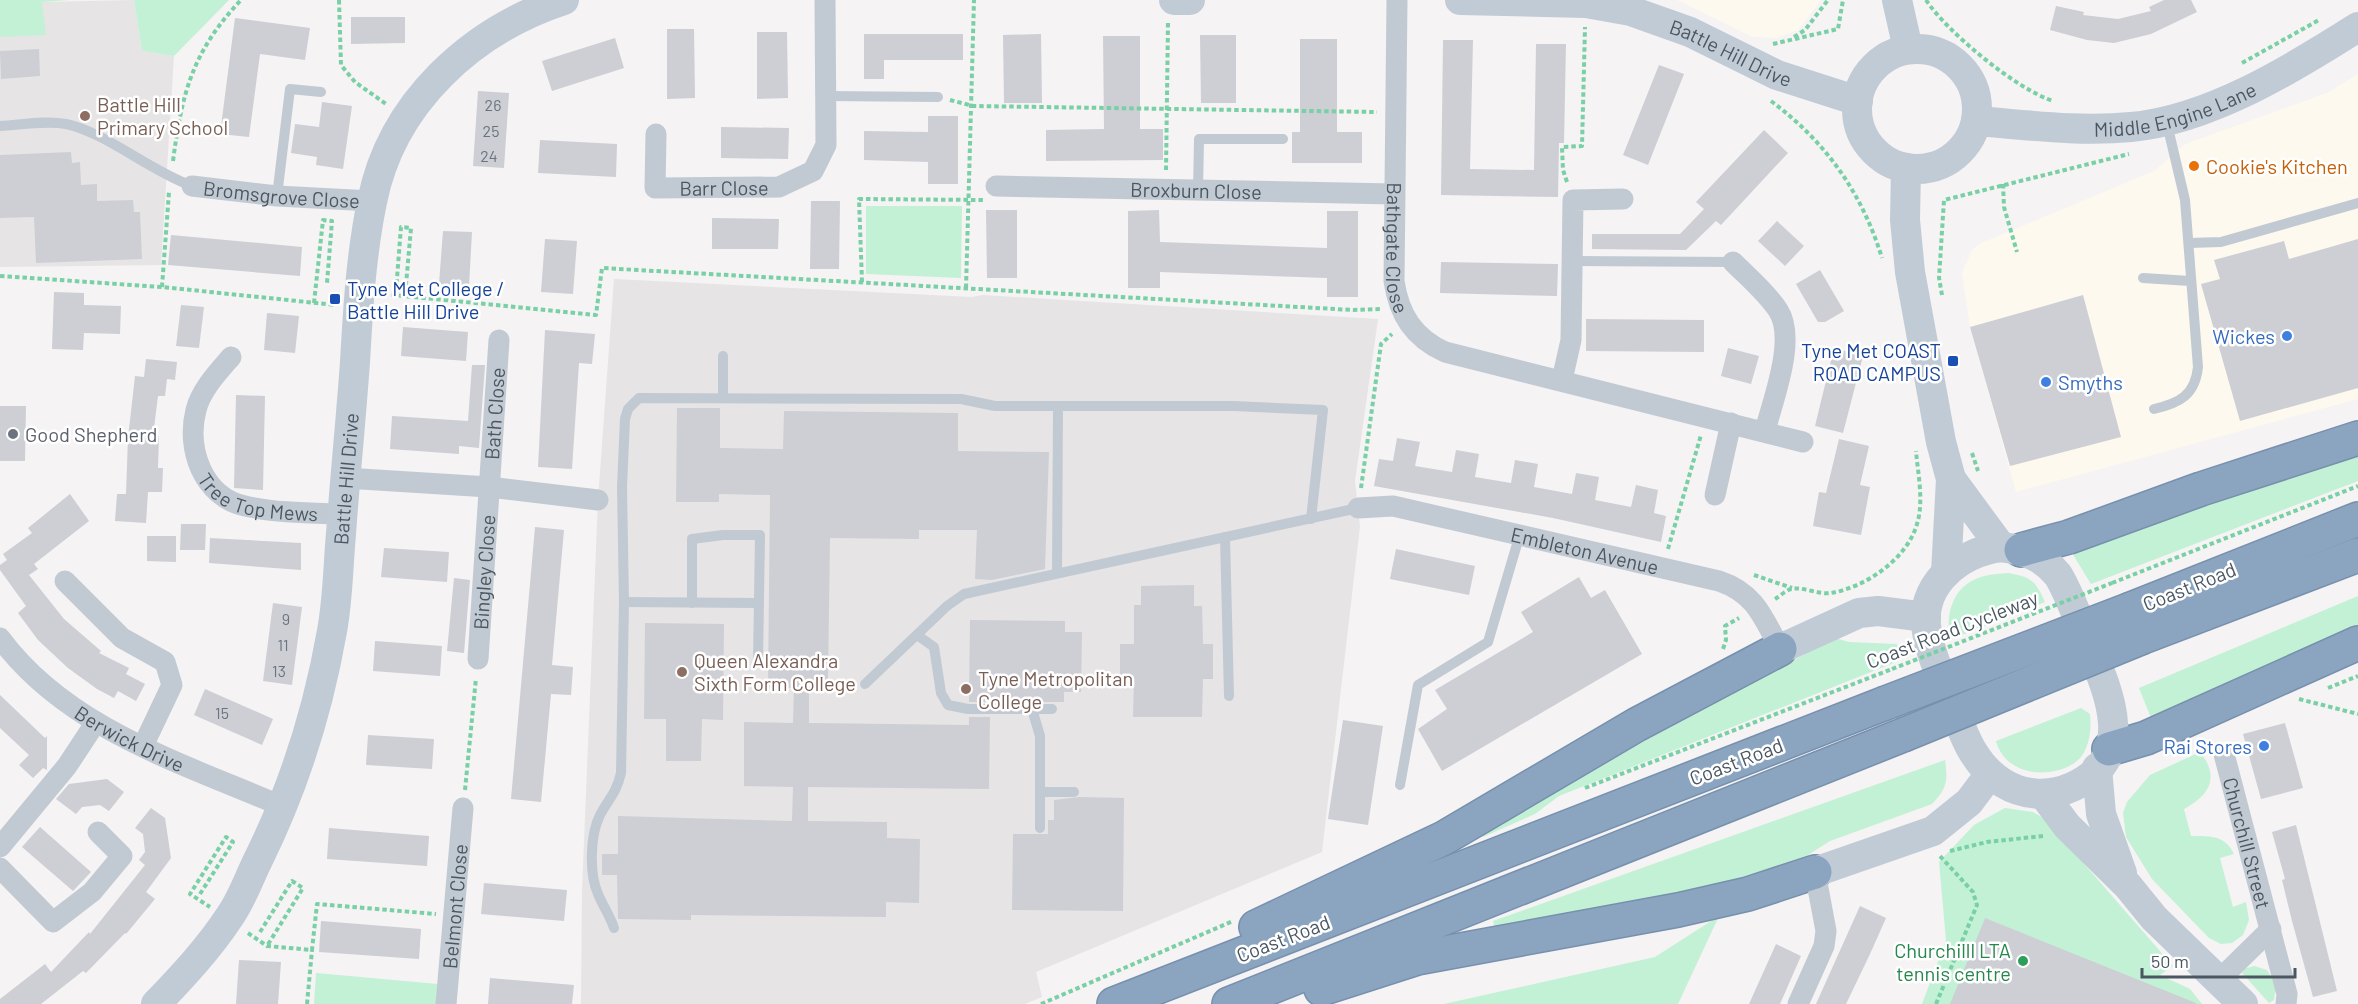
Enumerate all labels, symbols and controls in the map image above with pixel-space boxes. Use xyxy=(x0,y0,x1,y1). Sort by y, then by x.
street label: Battle Hill Drive xyxy=(1667,14,1795,91)
street label: Middle Engine Lane xyxy=(2094,77,2260,141)
place label: Battle Hill Primary School xyxy=(97,92,228,139)
house number: 26 xyxy=(485,95,501,114)
marker: Battle Hill Primary School xyxy=(78,109,92,123)
house number: 25 xyxy=(483,121,499,140)
house number: 24 xyxy=(480,146,498,165)
place label: Cookie's Kitchen xyxy=(2206,154,2348,178)
marker: Cookie's Kitchen xyxy=(2187,159,2201,173)
street label: Bromsgrove Close xyxy=(202,175,360,212)
street label: Barr Close xyxy=(679,175,769,200)
street label: Broxburn Close xyxy=(1130,177,1262,203)
street label: Bathgate Close xyxy=(1382,182,1414,317)
place label: Tyne Met College / Battle Hill Drive xyxy=(347,276,505,323)
marker: Tyne Met College / Battle Hill Drive xyxy=(328,292,342,306)
place label: Wickes xyxy=(2212,324,2275,348)
marker: Wickes xyxy=(2280,329,2294,343)
place label: Tyne Met COAST ROAD CAMPUS xyxy=(1801,338,1941,385)
marker: Tyne Met COAST ROAD CAMPUS xyxy=(1946,354,1960,368)
street label: Bath Close xyxy=(479,367,509,461)
place label: Smyths xyxy=(2058,370,2123,394)
marker: Smyths xyxy=(2039,375,2053,389)
street label: Battle Hill Drive xyxy=(328,412,363,546)
place label: Good Shepherd xyxy=(25,422,157,446)
marker: Good Shepherd xyxy=(6,427,20,441)
street label: Tree Top Mews xyxy=(193,468,318,525)
street label: Bingley Close xyxy=(468,514,499,631)
street label: Embleton Avenue xyxy=(1509,522,1661,579)
street label: Coast Road xyxy=(2139,556,2239,616)
street label: Coast Road Cycleway xyxy=(1863,585,2041,673)
house number: 9 xyxy=(282,609,290,628)
house number: 11 xyxy=(277,635,289,654)
place label: Queen Alexandra Sixth Form College xyxy=(694,648,856,695)
house number: 13 xyxy=(272,661,286,680)
marker: Queen Alexandra Sixth Form College xyxy=(675,665,689,679)
place label: Tyne Metropolitan College xyxy=(978,666,1133,713)
marker: Tyne Metropolitan College xyxy=(959,682,973,696)
street label: Berwick Drive xyxy=(71,700,188,776)
house number: 15 xyxy=(215,703,229,722)
street label: Coast Road xyxy=(1686,732,1786,790)
place label: Rai Stores xyxy=(2164,734,2252,758)
marker: Rai Stores xyxy=(2257,739,2271,753)
street label: Churchill Street xyxy=(2219,775,2276,911)
street label: Belmont Close xyxy=(437,843,472,970)
street label: Coast Road xyxy=(1233,909,1333,967)
place label: Churchilll LTA tennis centre xyxy=(1894,938,2011,985)
scale bar xyxy=(2142,941,2295,979)
text: 50 m xyxy=(2151,950,2189,972)
marker: Churchilll LTA tennis centre xyxy=(2016,954,2030,968)

